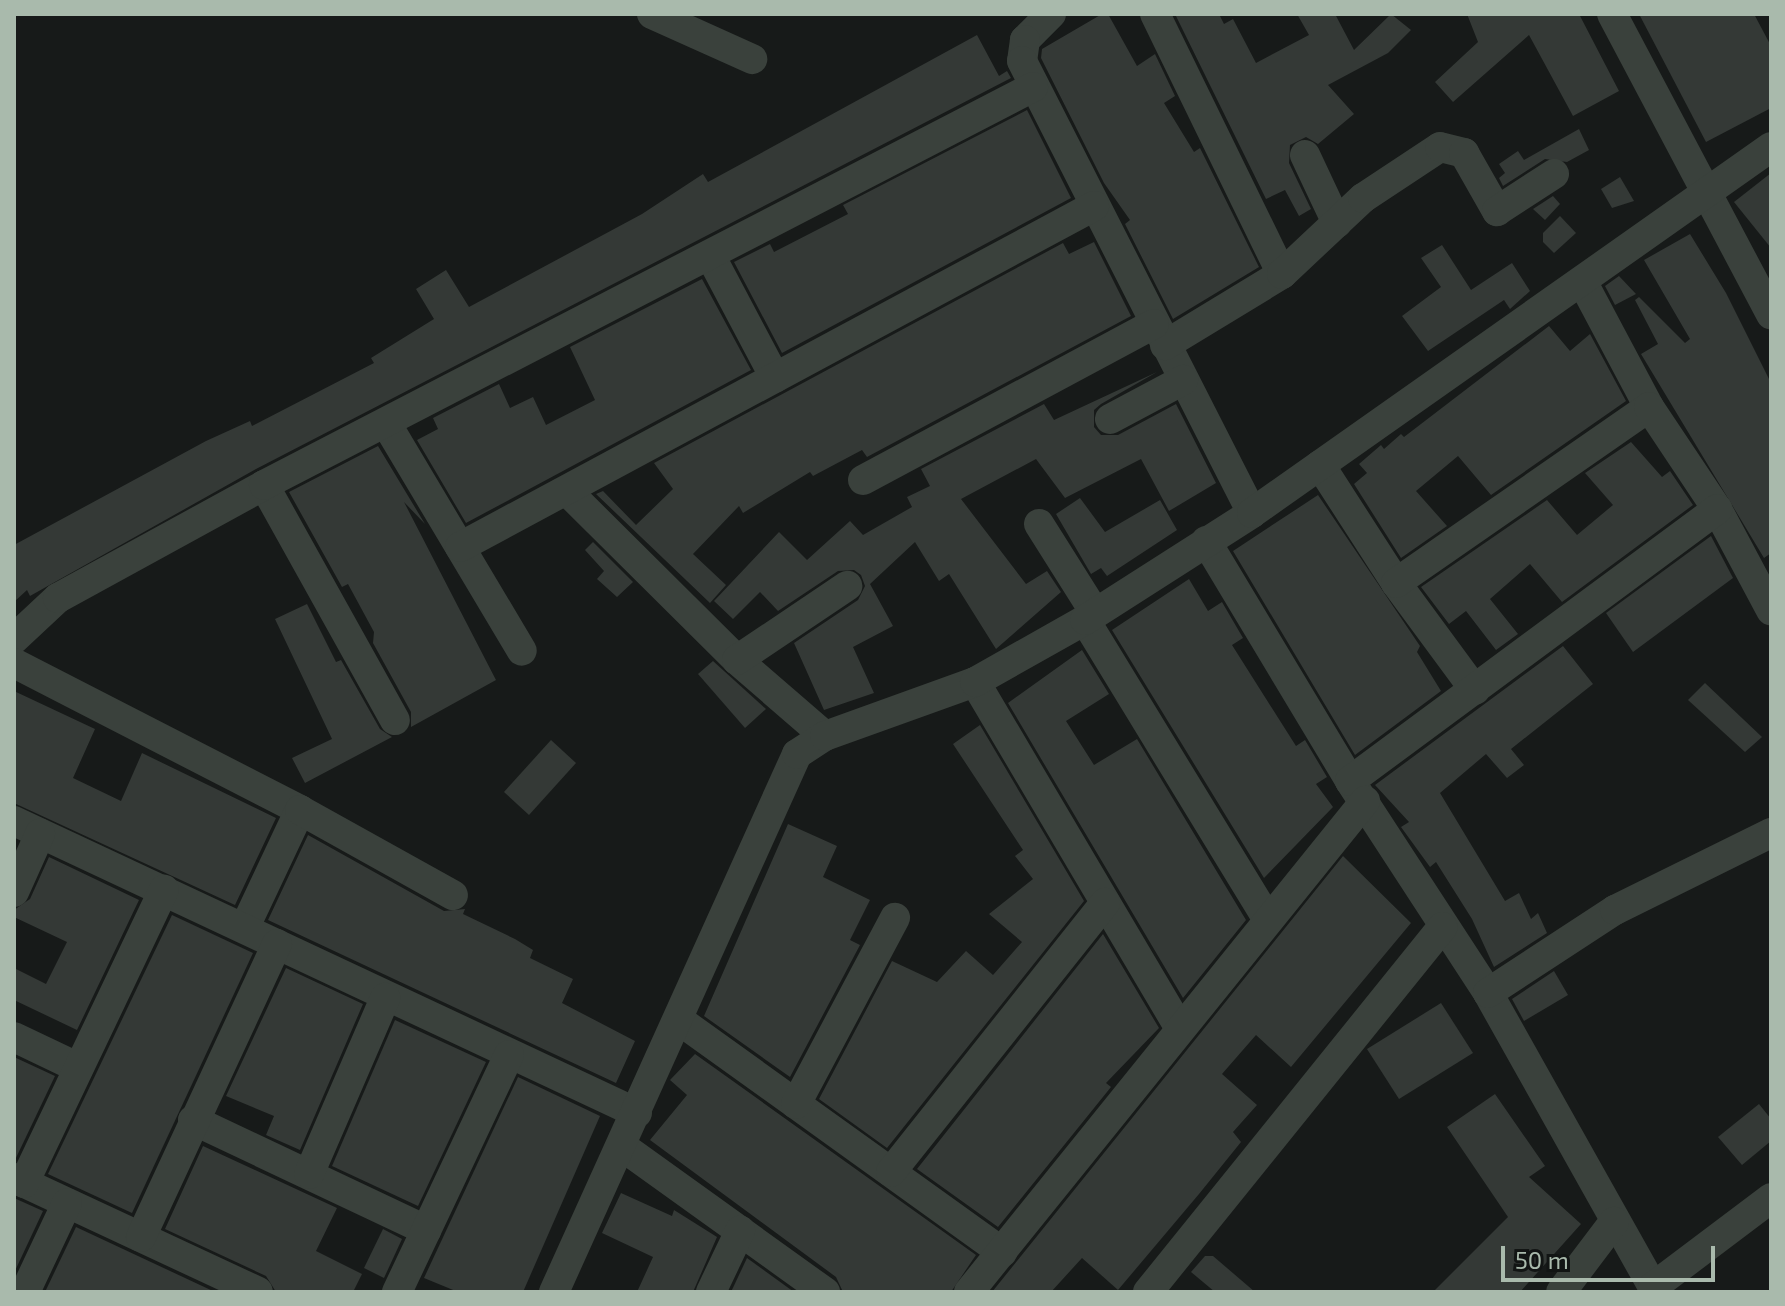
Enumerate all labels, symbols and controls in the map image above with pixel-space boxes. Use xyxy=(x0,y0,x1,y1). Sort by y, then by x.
scale bar xyxy=(1505,1230,1719,1280)
text: 50 m xyxy=(1515,1245,1569,1274)

